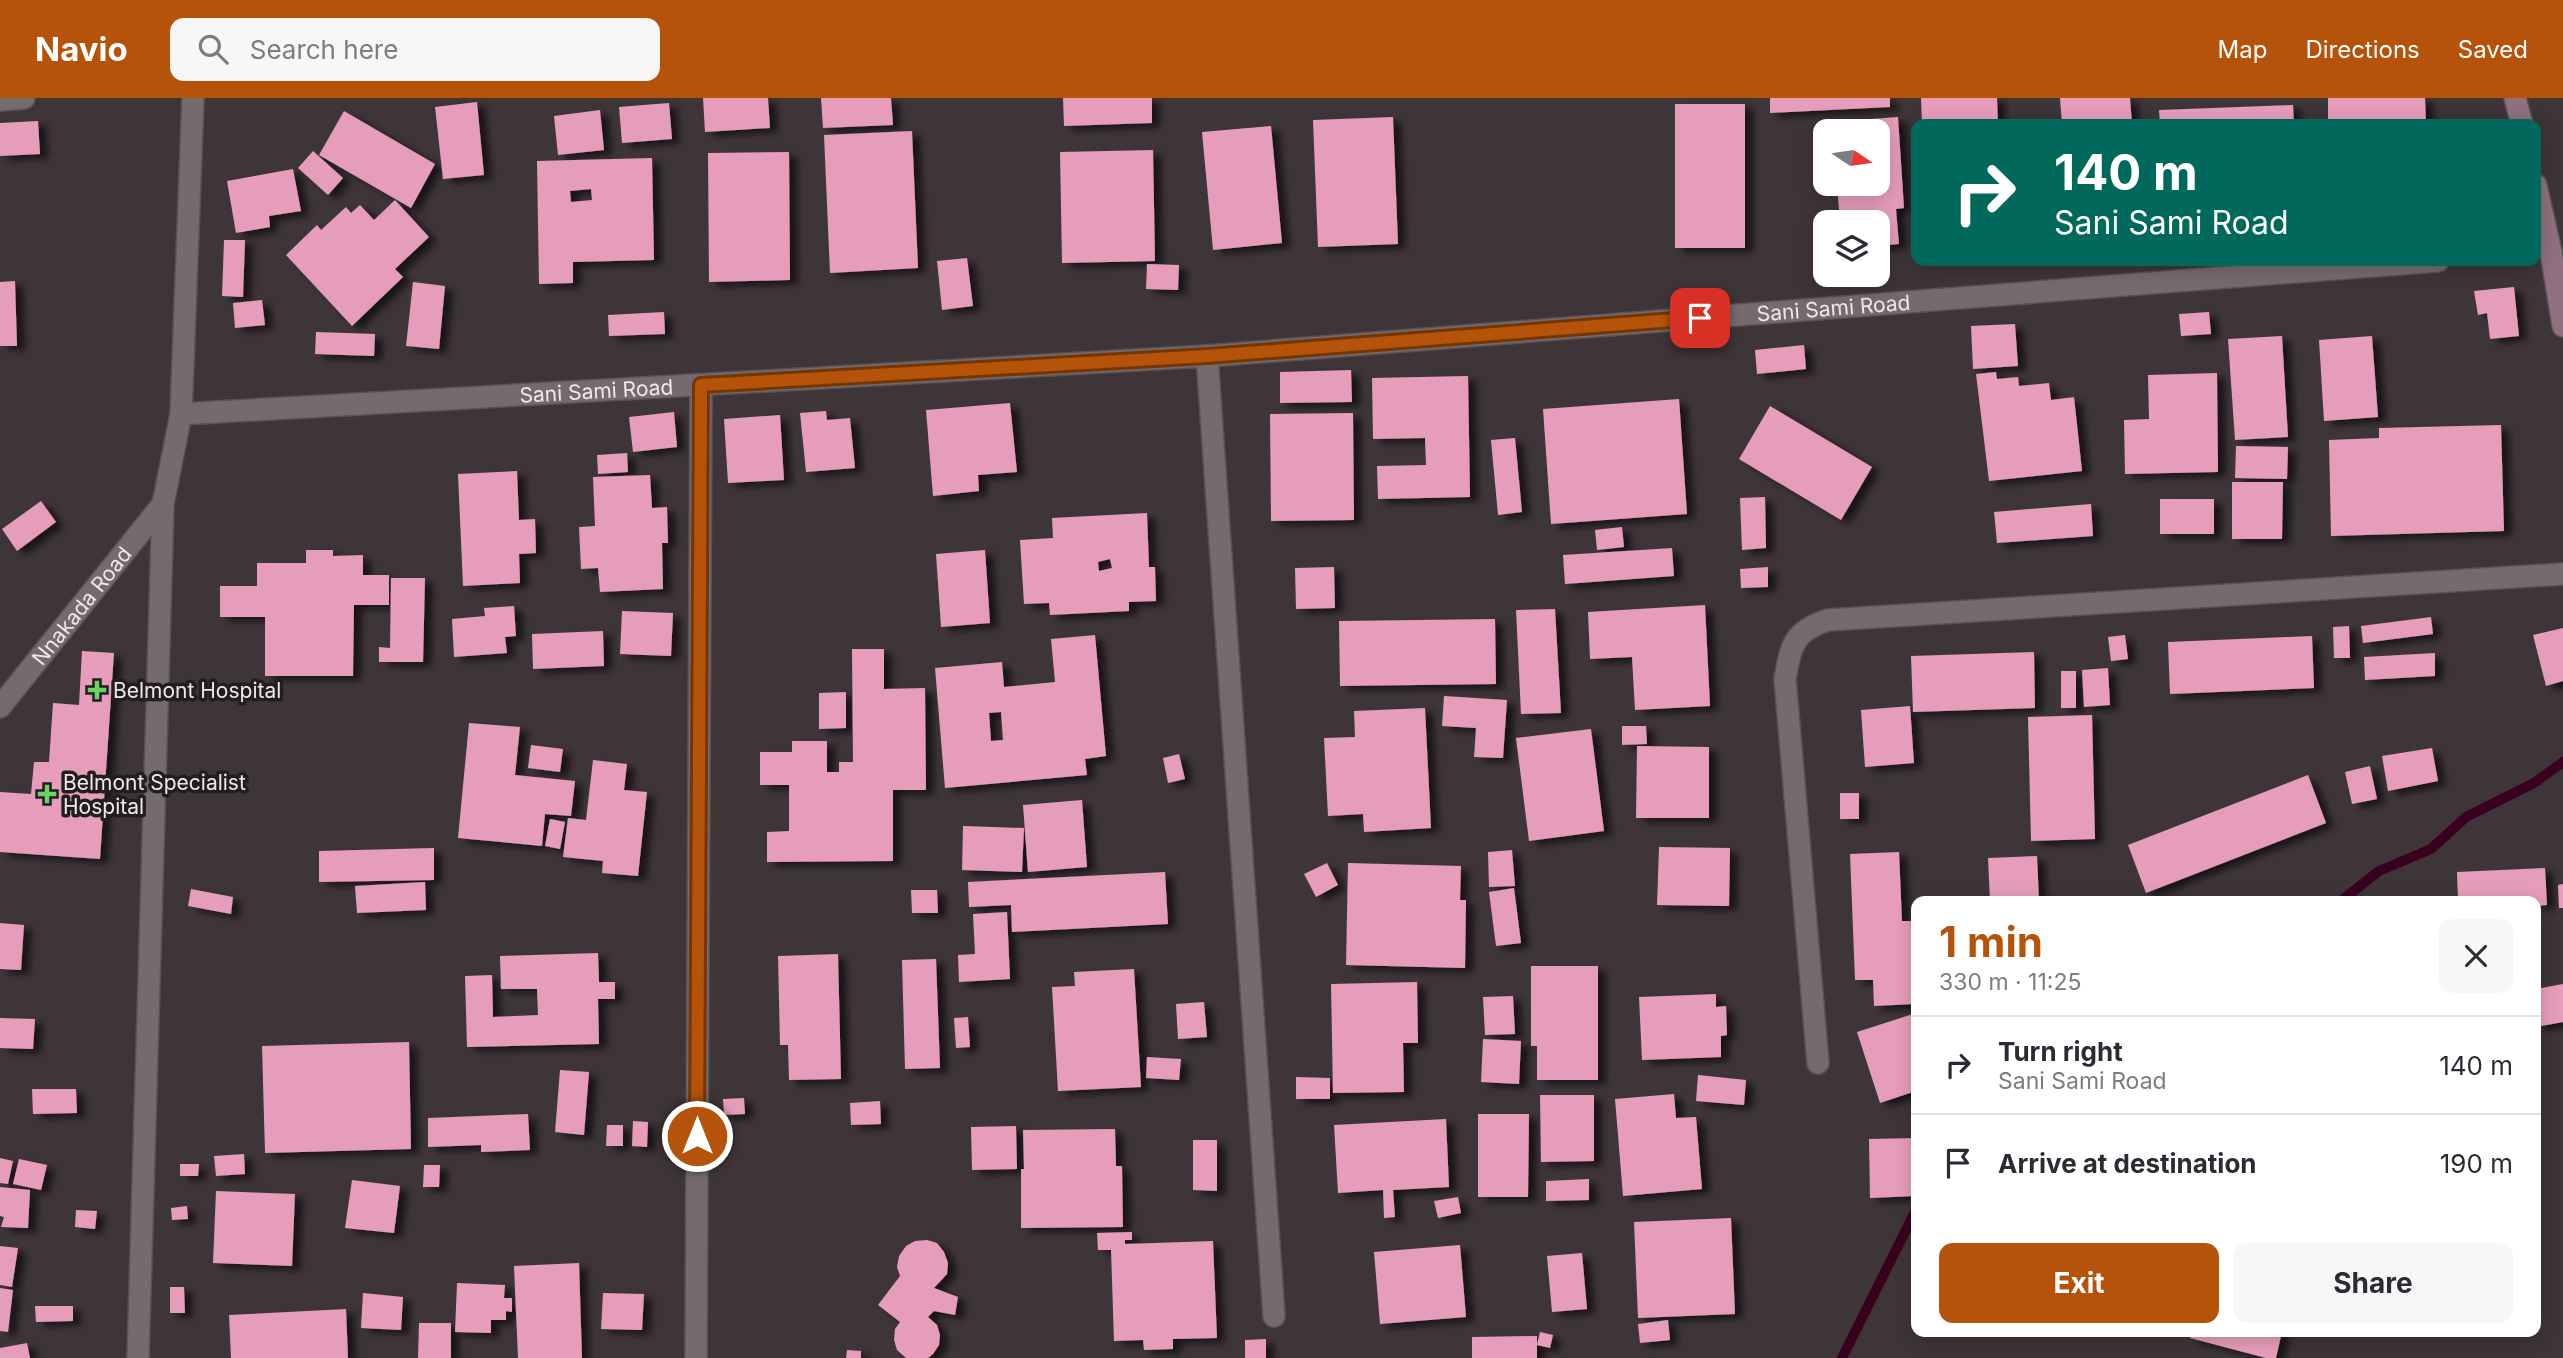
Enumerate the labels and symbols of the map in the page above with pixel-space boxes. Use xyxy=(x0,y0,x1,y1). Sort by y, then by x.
north arrow xyxy=(1813,119,1890,196)
pin xyxy=(1670,288,1730,348)
street label: Sani Sami Road xyxy=(1756,289,1911,326)
street label: Sani Sami Road xyxy=(519,374,674,407)
street label: Nnakada Road xyxy=(26,541,136,670)
place label: Belmont Hospital xyxy=(113,678,281,703)
marker: Belmont Hospital xyxy=(87,680,107,700)
place label: Belmont Specialist Hospital xyxy=(63,770,246,819)
marker: Belmont Specialist Hospital xyxy=(37,784,57,804)
position arrow xyxy=(660,1099,734,1173)

